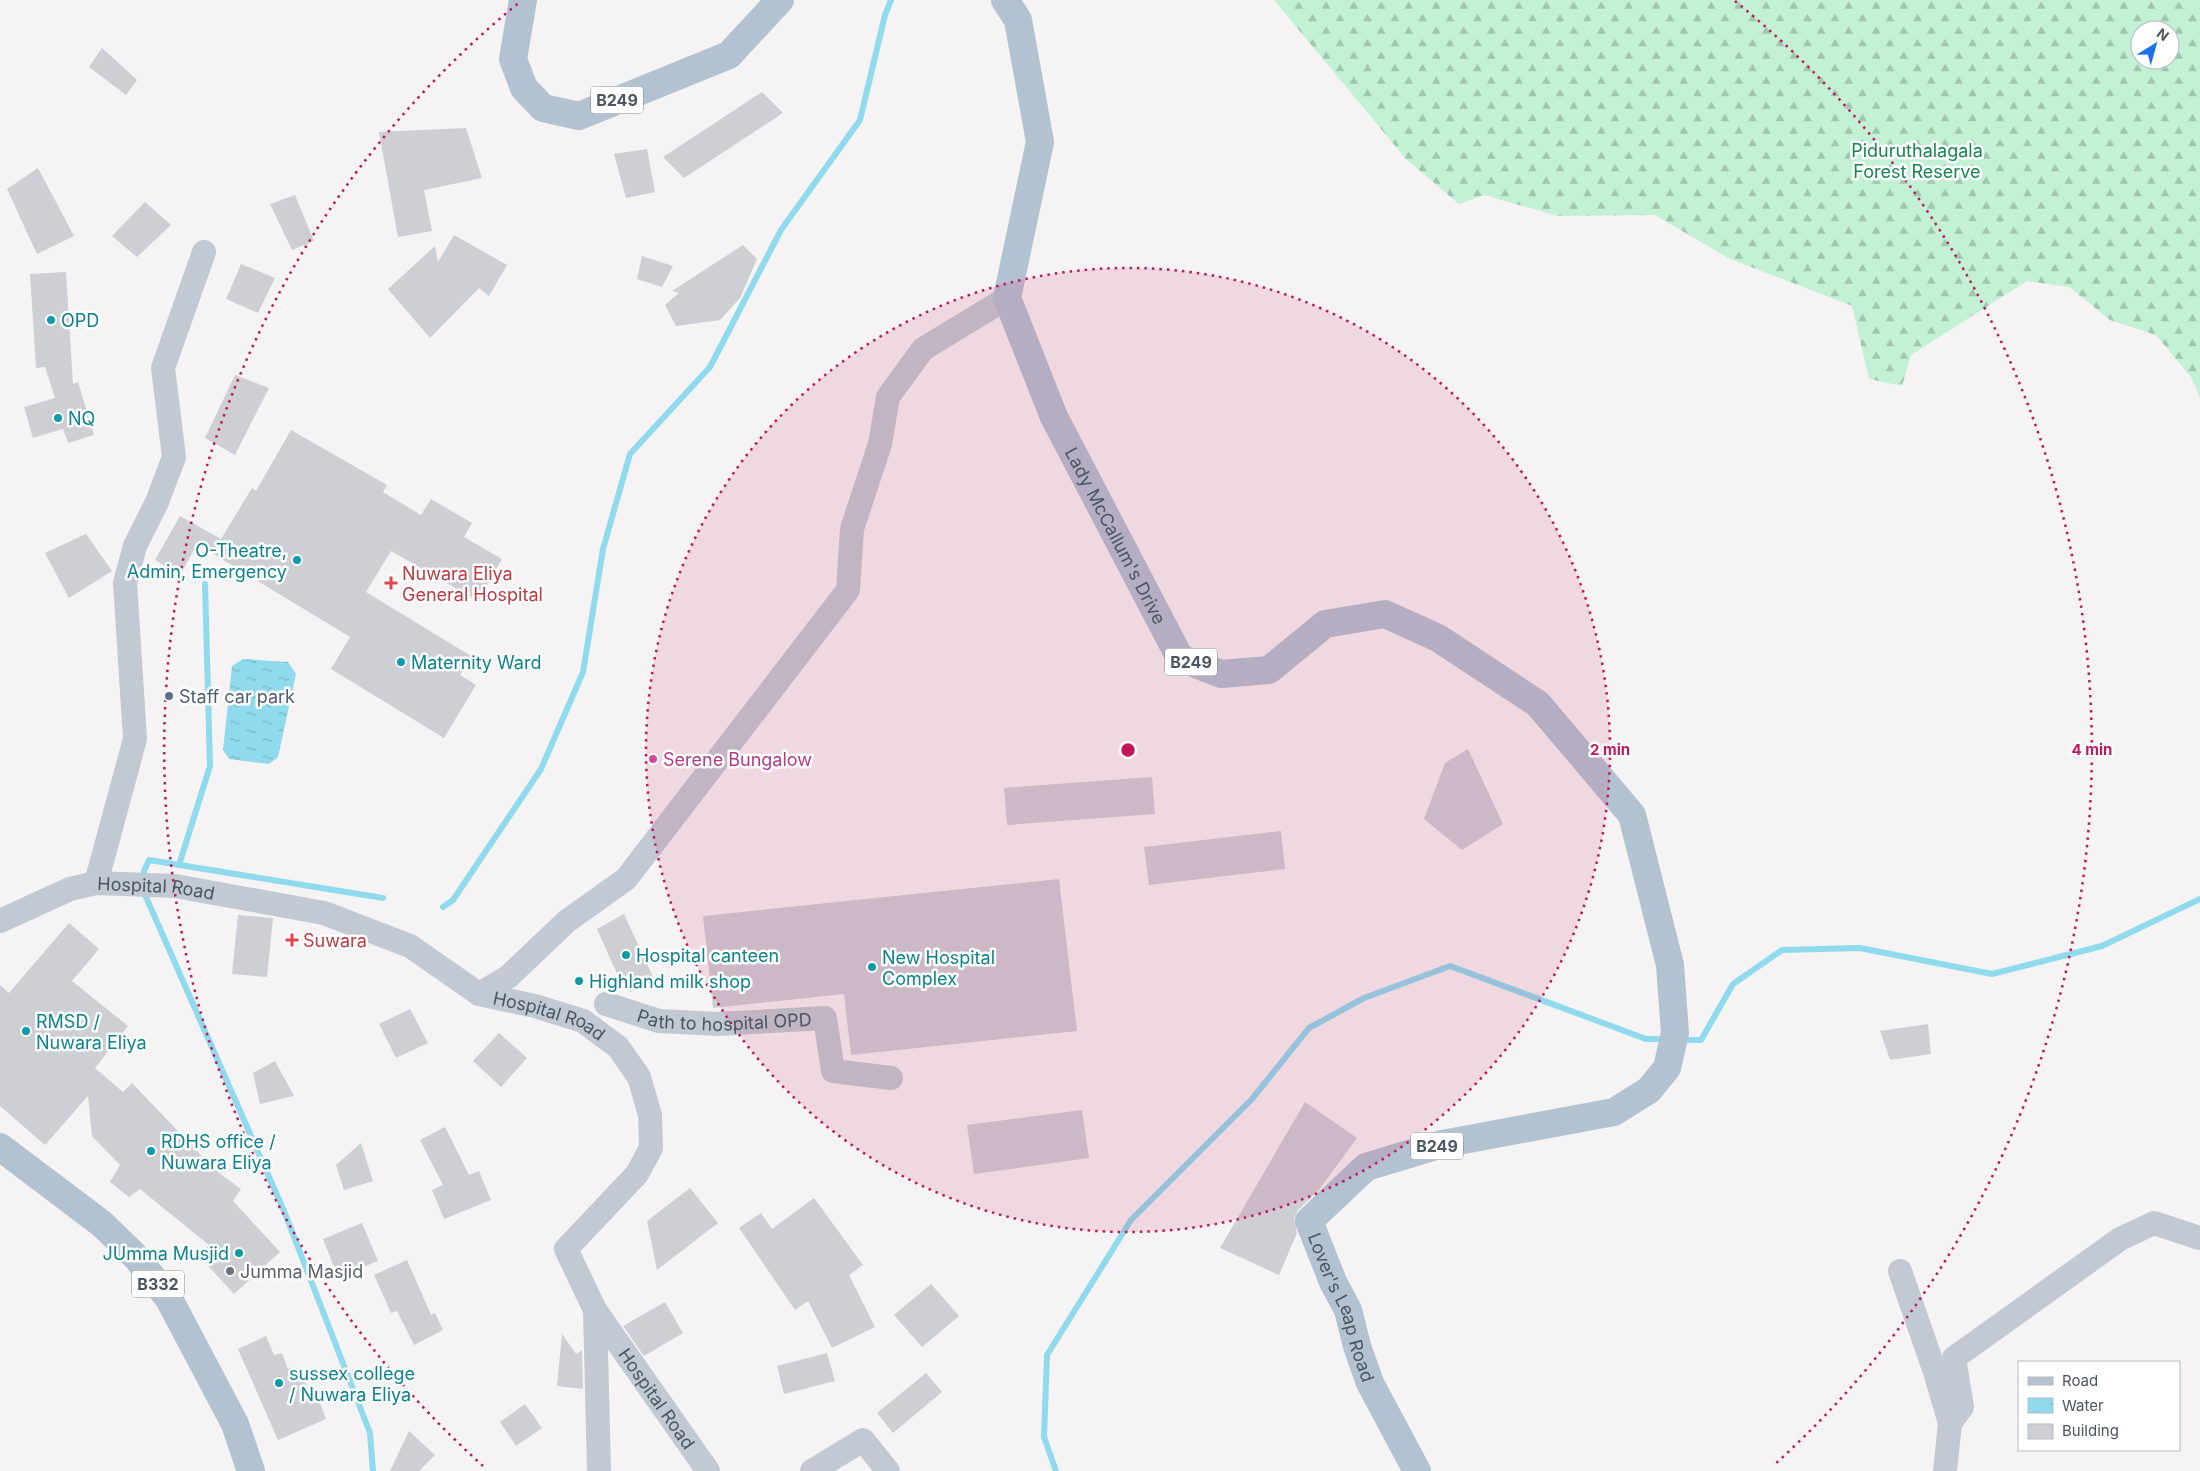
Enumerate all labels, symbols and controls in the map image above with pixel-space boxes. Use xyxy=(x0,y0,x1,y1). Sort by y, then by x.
north arrow xyxy=(2130,20,2180,70)
text: N xyxy=(2154,24,2173,44)
road number: B249 xyxy=(591,86,643,114)
park label: Piduruthalagala Forest Reserve xyxy=(1851,140,1983,182)
place label: OPD xyxy=(61,310,99,331)
marker: OPD xyxy=(45,314,57,326)
place label: NQ xyxy=(68,408,95,429)
marker: NQ xyxy=(52,412,64,424)
street label: Lady McCallum's Drive xyxy=(1061,444,1171,627)
place label: O-Theatre, Admin, Emergency xyxy=(127,540,287,582)
marker: O-Theatre, Admin, Emergency xyxy=(291,554,303,566)
place label: Nuwara Eliya General Hospital xyxy=(402,563,543,605)
marker: Nuwara Eliya General Hospital xyxy=(384,576,398,590)
road number: B249 xyxy=(1165,649,1217,676)
place label: Maternity Ward xyxy=(411,652,541,673)
marker: Maternity Ward xyxy=(395,656,407,668)
place label: Staff car park xyxy=(179,686,295,707)
marker: Staff car park xyxy=(163,690,175,702)
text: 2 min xyxy=(1590,740,1630,759)
text: 4 min xyxy=(2072,740,2112,759)
centre of rings xyxy=(1119,741,1137,759)
place label: Serene Bungalow xyxy=(663,749,812,770)
marker: Serene Bungalow xyxy=(647,753,659,765)
street label: Hospital Road xyxy=(97,873,217,904)
place label: Suwara xyxy=(303,930,367,951)
marker: Suwara xyxy=(285,933,299,947)
place label: Hospital canteen xyxy=(636,945,779,966)
place label: New Hospital Complex xyxy=(882,947,995,989)
marker: Hospital canteen xyxy=(620,949,632,961)
marker: New Hospital Complex xyxy=(866,961,878,973)
place label: Highland milk shop xyxy=(589,971,751,992)
marker: Highland milk shop xyxy=(573,975,585,987)
street label: Hospital Road xyxy=(491,987,609,1044)
street label: Path to hospital OPD xyxy=(635,1004,812,1035)
place label: RMSD / Nuwara Eliya xyxy=(36,1011,147,1053)
marker: RMSD / Nuwara Eliya xyxy=(20,1025,32,1037)
place label: RDHS office / Nuwara Eliya xyxy=(161,1131,276,1173)
road number: B249 xyxy=(1411,1132,1463,1160)
marker: RDHS office / Nuwara Eliya xyxy=(145,1145,157,1157)
street label: Lover's Leap Road xyxy=(1304,1230,1379,1384)
place label: JUmma Musjid xyxy=(102,1243,229,1264)
marker: JUmma Musjid xyxy=(233,1247,245,1259)
place label: Jumma Masjid xyxy=(240,1261,363,1282)
marker: Jumma Masjid xyxy=(224,1265,236,1277)
road number: B332 xyxy=(132,1270,184,1298)
street label: Hospital Road xyxy=(615,1344,700,1453)
legend xyxy=(2018,1361,2180,1451)
place label: sussex college / Nuwara Eliya xyxy=(289,1363,415,1405)
text: Road xyxy=(2062,1371,2098,1390)
marker: sussex college / Nuwara Eliya xyxy=(273,1377,285,1389)
text: Water xyxy=(2062,1396,2104,1415)
text: Building xyxy=(2062,1421,2119,1440)

